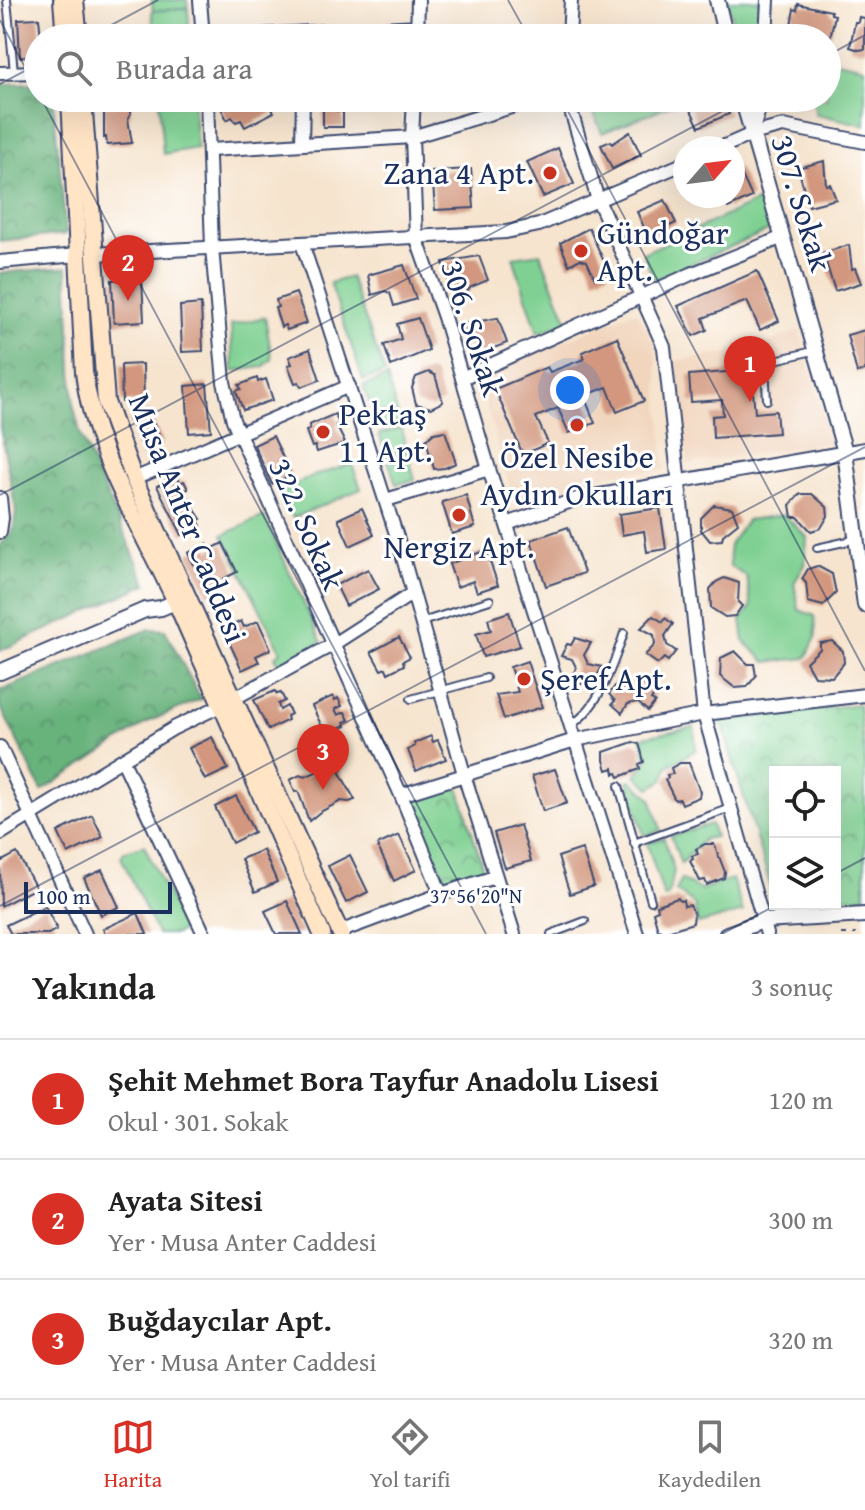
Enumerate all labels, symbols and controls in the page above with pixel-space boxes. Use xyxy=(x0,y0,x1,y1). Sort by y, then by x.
search box xyxy=(24,24,841,112)
icon: search xyxy=(52,46,96,90)
text: Burada ara xyxy=(116,46,253,90)
street label: 307. Sokak xyxy=(759,129,846,278)
north arrow xyxy=(673,136,745,208)
place label: Zana 4 Apt. xyxy=(384,149,534,196)
marker: Zana 4 Apt. xyxy=(541,164,559,182)
place label: Gündoğar Apt. xyxy=(597,209,729,293)
pin: 2 xyxy=(102,235,154,301)
marker: Gündoğar Apt. xyxy=(572,242,590,260)
street label: 306. Sokak xyxy=(429,254,518,403)
pin: 1 xyxy=(724,336,776,402)
your location xyxy=(550,370,590,410)
street label: Musa Anter Caddesi xyxy=(117,386,260,650)
place label: Pektaş 11 Apt. xyxy=(339,390,433,474)
marker: Özel Nesibe Aydın Okulları xyxy=(568,416,586,434)
marker: Pektaş 11 Apt. xyxy=(314,423,332,441)
place label: Özel Nesibe Aydın Okulları xyxy=(480,433,674,517)
street label: 322. Sokak xyxy=(257,450,358,598)
marker: Nergiz Apt. xyxy=(450,506,468,524)
place label: Nergiz Apt. xyxy=(384,523,534,570)
place label: Şeref Apt. xyxy=(540,655,671,702)
marker: Şeref Apt. xyxy=(515,670,533,688)
pin: 3 xyxy=(297,724,349,790)
map controls xyxy=(769,766,841,910)
button: locate xyxy=(769,766,841,838)
button: layers xyxy=(769,838,841,910)
scale bar xyxy=(24,878,172,914)
text: 100 m xyxy=(36,880,91,912)
text: 37°56'20"N xyxy=(430,881,522,910)
text: Yakında xyxy=(32,962,155,1011)
text: 3 sonuç xyxy=(751,967,833,1006)
text: Şehit Mehmet Bora Tayfur Anadolu Lisesi xyxy=(108,1058,659,1102)
text: 1 xyxy=(51,1080,65,1119)
text: 120 m xyxy=(768,1080,833,1119)
text: Okul · 301. Sokak xyxy=(108,1102,288,1141)
text: Ayata Sitesi xyxy=(108,1178,263,1222)
text: 2 xyxy=(51,1200,65,1239)
text: 300 m xyxy=(768,1200,833,1239)
text: Yer · Musa Anter Caddesi xyxy=(108,1222,377,1261)
text: Buğdaycılar Apt. xyxy=(108,1298,332,1342)
text: 3 xyxy=(51,1320,65,1359)
text: 320 m xyxy=(768,1320,833,1359)
text: Yer · Musa Anter Caddesi xyxy=(108,1342,377,1381)
tab: Harita xyxy=(104,1415,162,1495)
tab: Yol tarifi xyxy=(370,1415,450,1495)
tab: Kaydedilen xyxy=(658,1415,761,1495)

